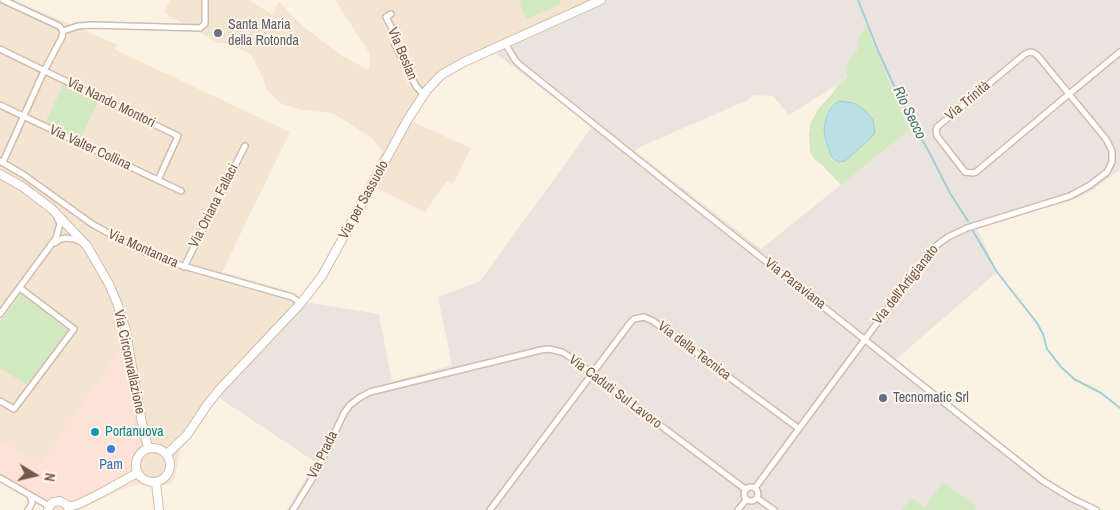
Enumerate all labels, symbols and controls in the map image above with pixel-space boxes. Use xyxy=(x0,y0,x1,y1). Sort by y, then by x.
place label: Santa Maria della Rotonda xyxy=(228,17,299,49)
street label: Via Beslan xyxy=(383,25,421,83)
marker: Santa Maria della Rotonda xyxy=(212,27,224,39)
street label: Via Nando Montori xyxy=(64,74,158,132)
street label: Via Trinità xyxy=(942,78,994,124)
water label: Rio Secco xyxy=(888,84,930,142)
street label: Via Valter Collina xyxy=(46,122,134,174)
street label: Via per Sassuolo xyxy=(336,158,392,242)
street label: Via Oriana Fallaci xyxy=(186,161,242,251)
street label: Via Montanara xyxy=(105,226,181,272)
street label: Via dell'Artigianato xyxy=(870,242,942,328)
street label: Via Paraviana xyxy=(761,255,829,313)
street label: Via Circonvallazione xyxy=(110,309,148,415)
street label: Via della Tecnica xyxy=(654,318,734,384)
street label: Via Caduti Sul Lavoro xyxy=(565,352,665,432)
place label: Tecnomatic Srl xyxy=(893,390,969,406)
marker: Tecnomatic Srl xyxy=(877,392,889,404)
place label: Portanuova xyxy=(105,424,164,440)
marker: Portanuova xyxy=(89,426,101,438)
street label: Via Prada xyxy=(304,428,342,482)
marker: Pam xyxy=(105,443,117,455)
north arrow xyxy=(10,450,60,500)
place label: Pam xyxy=(99,457,123,473)
text: N xyxy=(40,472,59,483)

